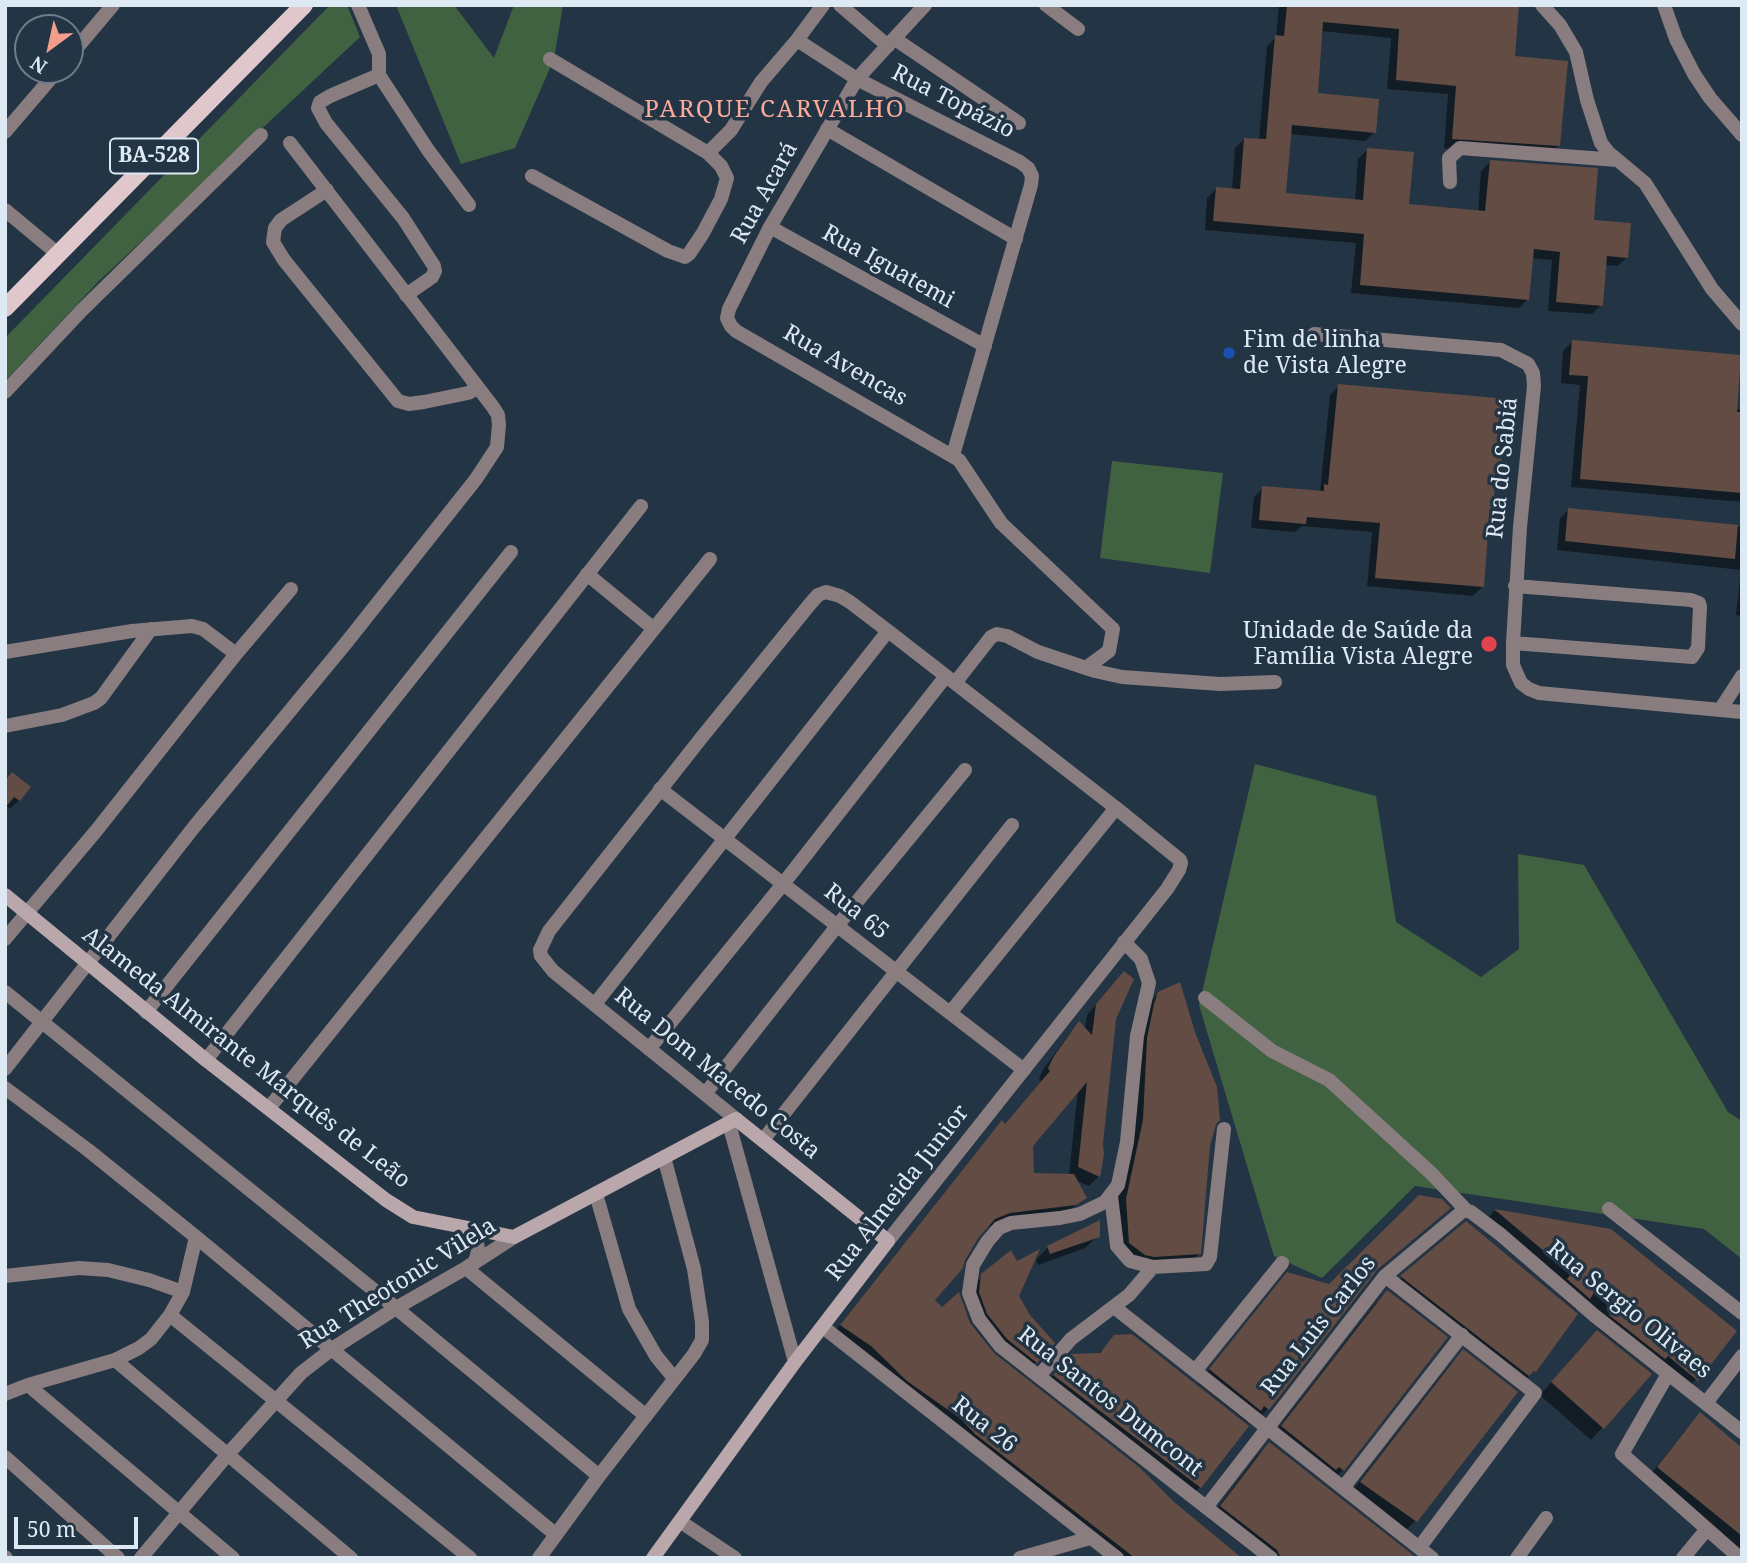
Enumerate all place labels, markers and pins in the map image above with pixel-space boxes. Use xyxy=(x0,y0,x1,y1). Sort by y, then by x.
place label: Fim de linha de Vista Alegre xyxy=(1243,326,1407,380)
marker: Fim de linha de Vista Alegre xyxy=(1221,345,1237,361)
place label: Unidade de Saúde da Família Vista Alegre xyxy=(1243,617,1473,671)
marker: Unidade de Saúde da Família Vista Alegre xyxy=(1479,634,1499,654)

